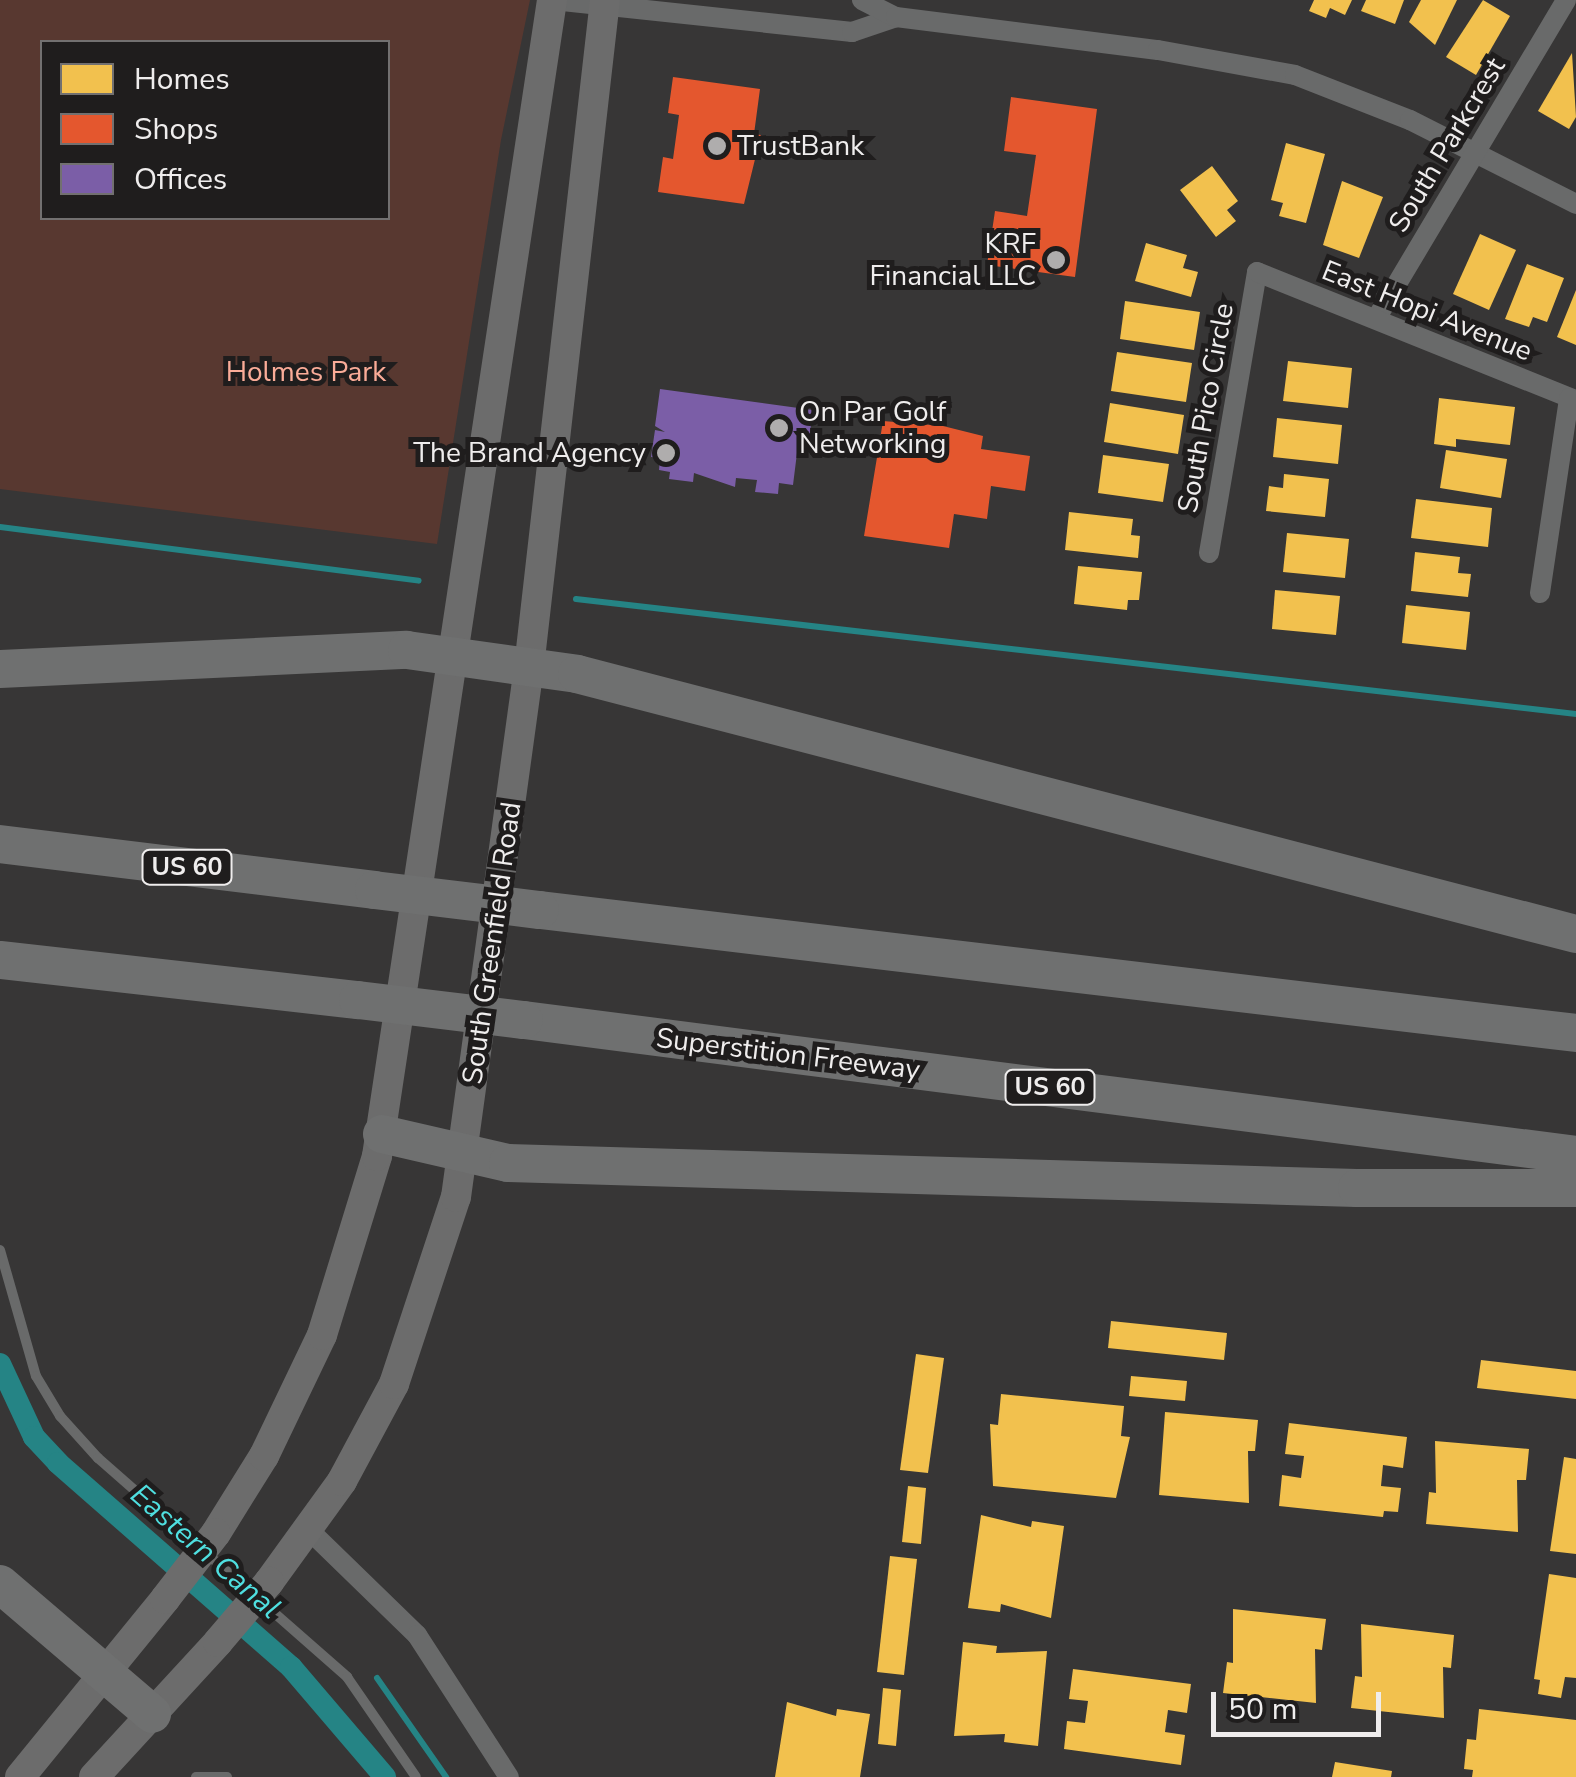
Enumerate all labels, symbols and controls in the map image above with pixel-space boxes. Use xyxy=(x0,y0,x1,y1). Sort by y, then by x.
legend xyxy=(40,40,390,220)
street label: South Parkcrest xyxy=(1382,52,1512,238)
text: Homes xyxy=(134,59,230,100)
text: Shops xyxy=(134,109,218,150)
place label: TrustBank xyxy=(737,129,864,163)
marker: TrustBank xyxy=(706,135,728,157)
text: Offices xyxy=(134,159,227,200)
place label: KRF Financial LLC xyxy=(869,227,1036,293)
marker: KRF Financial LLC xyxy=(1045,249,1067,271)
street label: East Hopi Avenue xyxy=(1317,254,1537,368)
street label: South Pico Circle xyxy=(1171,301,1241,515)
park label: Holmes Park xyxy=(226,355,386,389)
place label: On Par Golf Networking xyxy=(799,395,946,461)
marker: On Par Golf Networking xyxy=(768,417,790,439)
place label: The Brand Agency xyxy=(413,436,646,470)
marker: The Brand Agency xyxy=(655,442,677,464)
street label: South Greenfield Road xyxy=(456,800,528,1086)
road number: US 60 xyxy=(140,847,234,887)
street label: Superstition Freeway xyxy=(654,1021,922,1087)
road number: US 60 xyxy=(1002,1067,1098,1107)
water label: Eastern Canal xyxy=(123,1477,287,1627)
scale bar xyxy=(1216,1672,1386,1734)
text: 50 m xyxy=(1228,1689,1297,1730)

